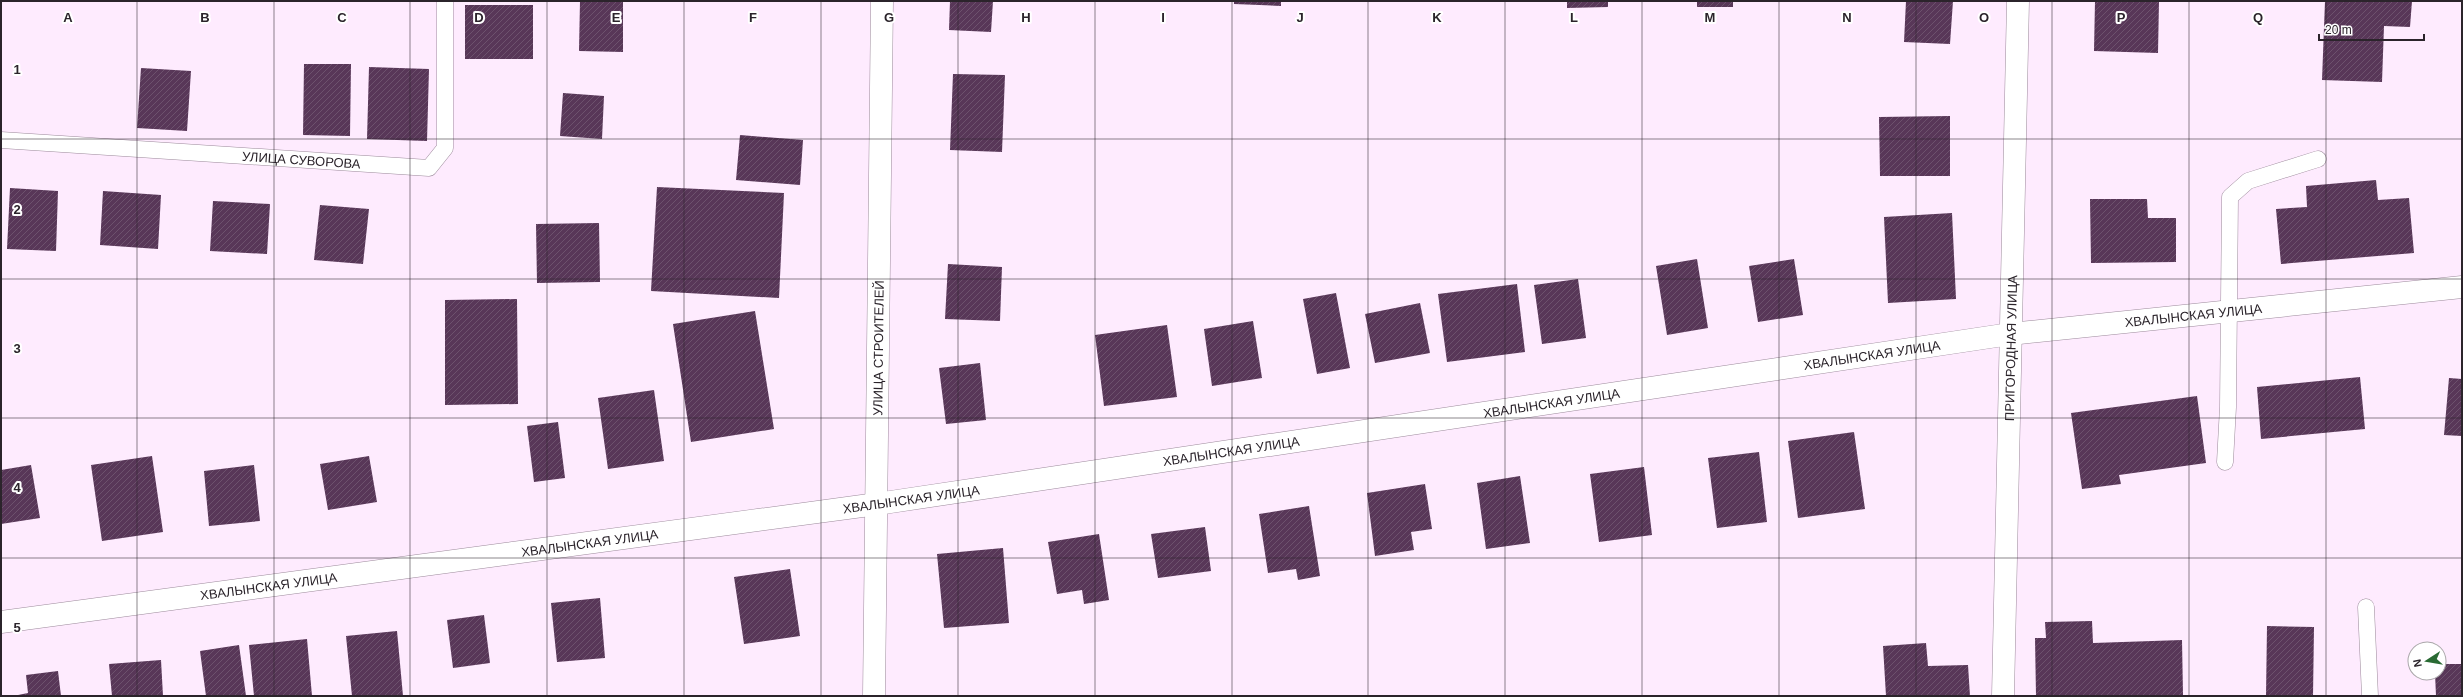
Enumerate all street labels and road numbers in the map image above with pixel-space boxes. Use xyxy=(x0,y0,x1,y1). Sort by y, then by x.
street label: УЛИЦА СУВОРОВА xyxy=(242,149,361,172)
street label: ПРИГОРОДНАЯ УЛИЦА xyxy=(2002,275,2020,421)
street label: УЛИЦА СТРОИТЕЛЕЙ xyxy=(870,280,887,416)
street label: ХВАЛЫНСКАЯ УЛИЦА xyxy=(2124,301,2263,330)
street label: ХВАЛЫНСКАЯ УЛИЦА xyxy=(1803,338,1942,373)
street label: ХВАЛЫНСКАЯ УЛИЦА xyxy=(1482,386,1621,421)
street label: ХВАЛЫНСКАЯ УЛИЦА xyxy=(1162,434,1301,469)
street label: ХВАЛЫНСКАЯ УЛИЦА xyxy=(842,482,981,517)
street label: ХВАЛЫНСКАЯ УЛИЦА xyxy=(520,527,659,560)
street label: ХВАЛЫНСКАЯ УЛИЦА xyxy=(199,570,338,603)

